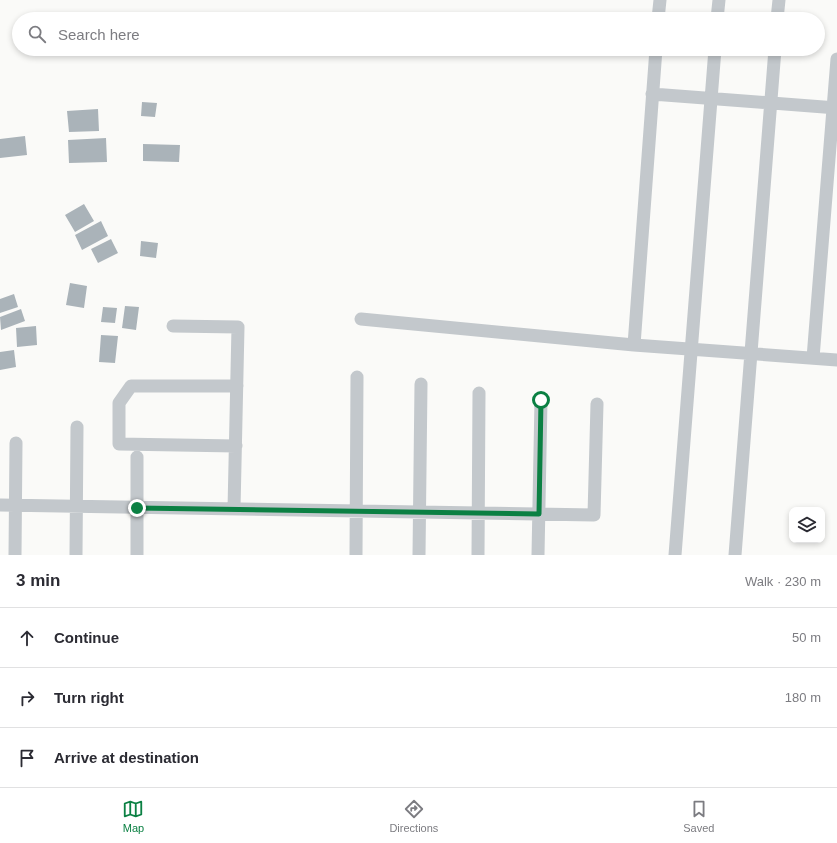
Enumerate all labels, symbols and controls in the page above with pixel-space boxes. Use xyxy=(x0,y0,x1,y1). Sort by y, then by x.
search box xyxy=(12,12,825,56)
icon: search xyxy=(26,23,48,45)
text: Search here xyxy=(58,26,140,43)
route start xyxy=(532,391,550,409)
route end xyxy=(128,499,146,517)
map controls xyxy=(789,507,825,543)
button: layers xyxy=(789,507,825,543)
text: 3 min xyxy=(16,571,60,590)
text: Walk · 230 m xyxy=(745,574,821,589)
icon: ahead xyxy=(16,627,38,649)
text: Continue xyxy=(54,629,119,646)
text: 50 m xyxy=(792,630,821,645)
icon: right xyxy=(16,687,38,709)
text: Turn right xyxy=(54,689,124,706)
text: 180 m xyxy=(785,690,821,705)
icon: arrive xyxy=(16,747,38,769)
text: Arrive at destination xyxy=(54,749,199,766)
tab: Map xyxy=(122,798,144,834)
tab: Directions xyxy=(389,798,438,834)
tab: Saved xyxy=(683,798,714,834)

